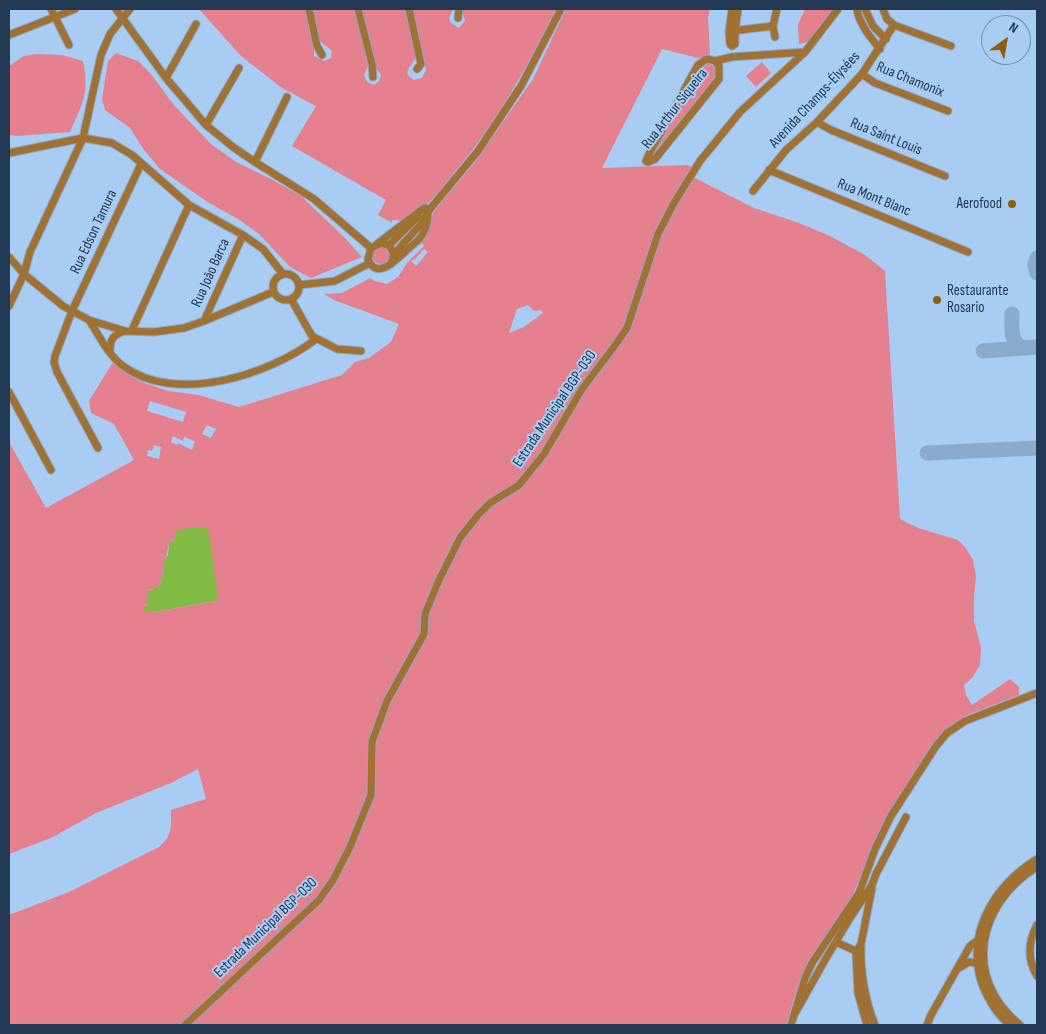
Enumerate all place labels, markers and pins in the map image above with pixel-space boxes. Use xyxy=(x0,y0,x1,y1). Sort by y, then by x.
place label: Aerofood xyxy=(956,195,1002,213)
marker: Aerofood xyxy=(1006,198,1018,210)
place label: Restaurante Rosario xyxy=(947,282,1009,317)
marker: Restaurante Rosario xyxy=(931,294,943,306)

